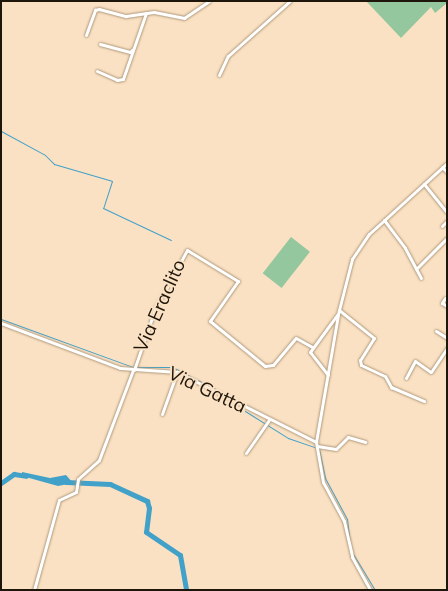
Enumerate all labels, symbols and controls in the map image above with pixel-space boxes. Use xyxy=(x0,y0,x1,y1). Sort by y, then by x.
street label: Via Eraclito xyxy=(129,256,191,356)
street label: Via Gatta xyxy=(164,362,250,418)

